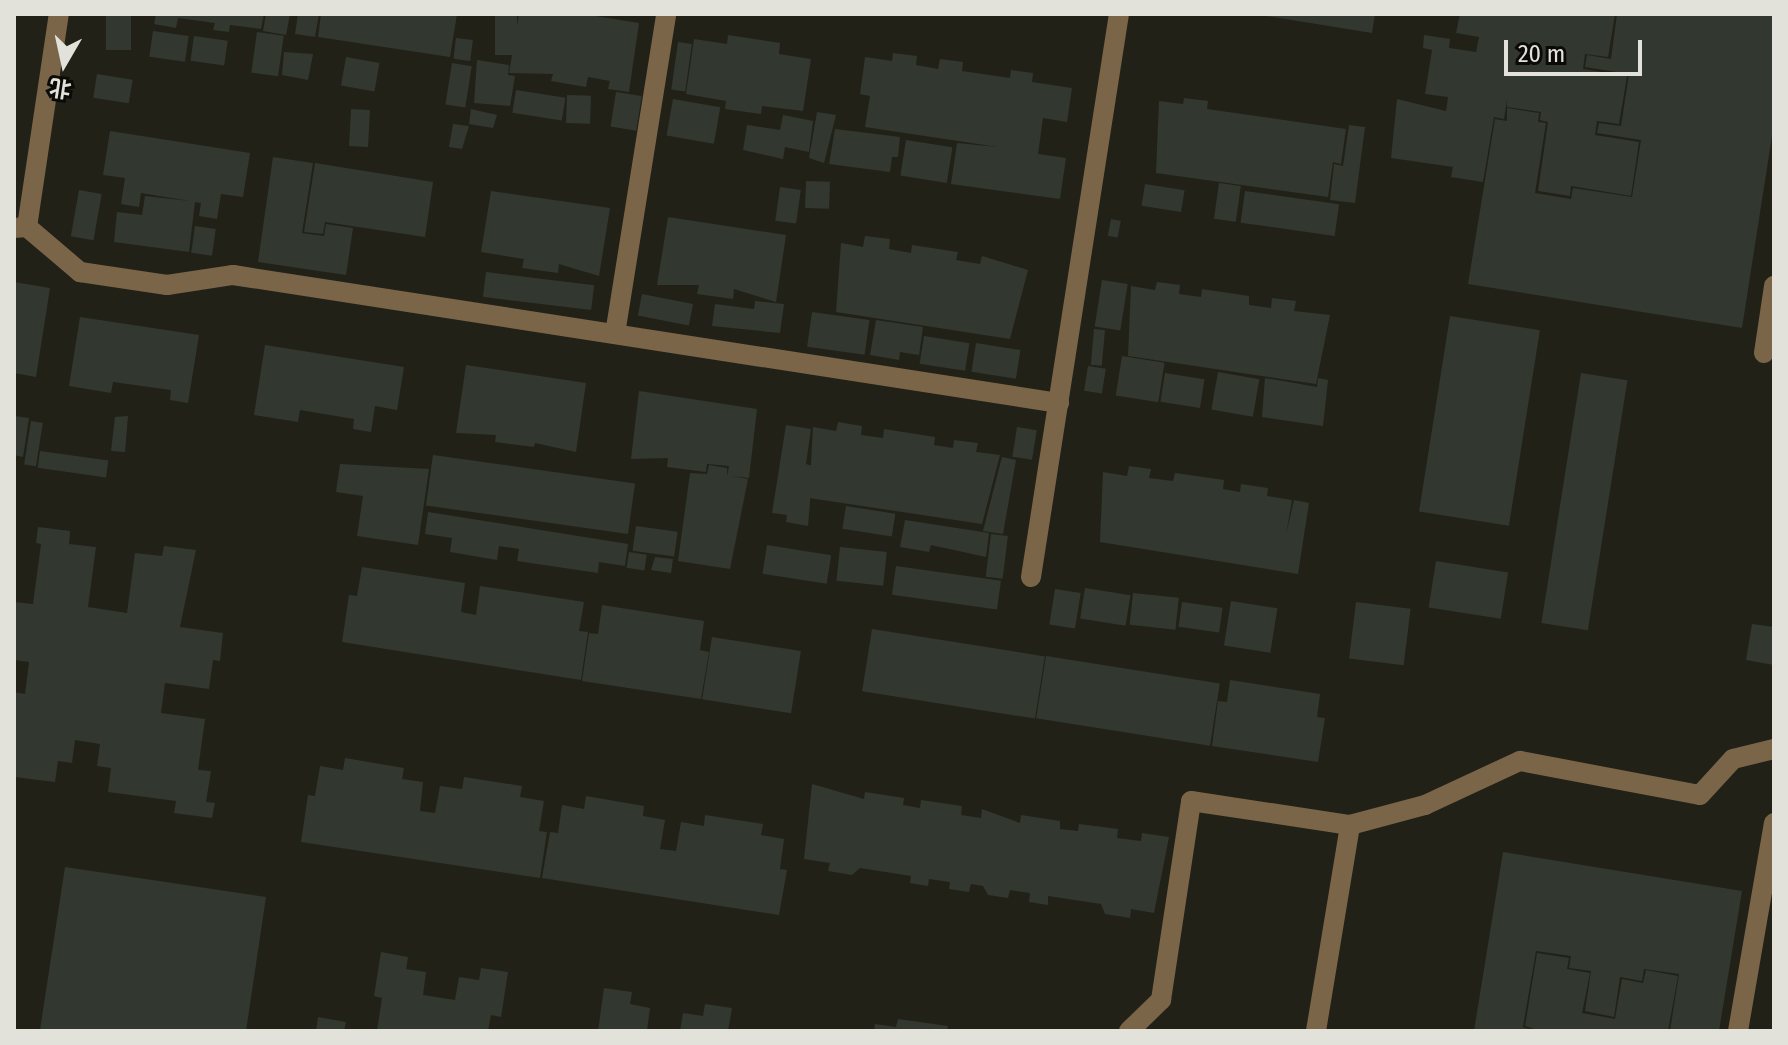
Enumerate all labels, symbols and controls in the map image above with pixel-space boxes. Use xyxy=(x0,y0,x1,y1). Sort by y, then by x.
north arrow xyxy=(24,24,104,104)
scale bar xyxy=(1508,24,1646,74)
text: 20 m xyxy=(1518,40,1565,68)
text: 北 xyxy=(47,73,73,103)

